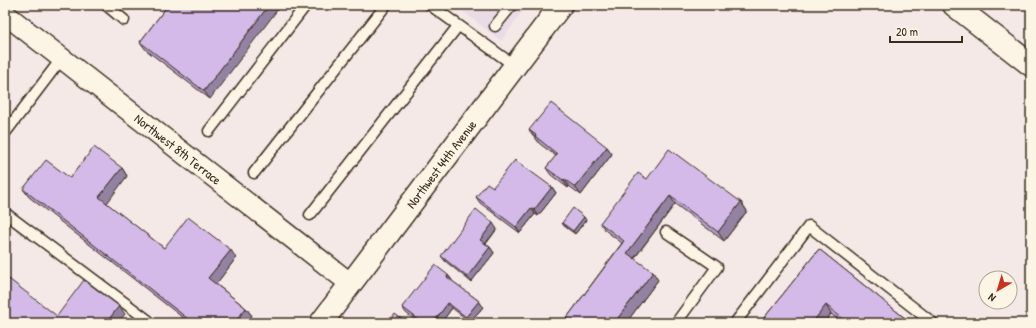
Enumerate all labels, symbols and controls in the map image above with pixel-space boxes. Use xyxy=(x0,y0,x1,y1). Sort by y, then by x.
scale bar xyxy=(890,18,962,44)
text: 20 m xyxy=(896,23,918,40)
street label: Northwest 8th Terrace xyxy=(131,109,225,189)
street label: Northwest 44th Avenue xyxy=(402,116,480,212)
north arrow xyxy=(978,270,1018,310)
text: N xyxy=(985,290,998,305)

